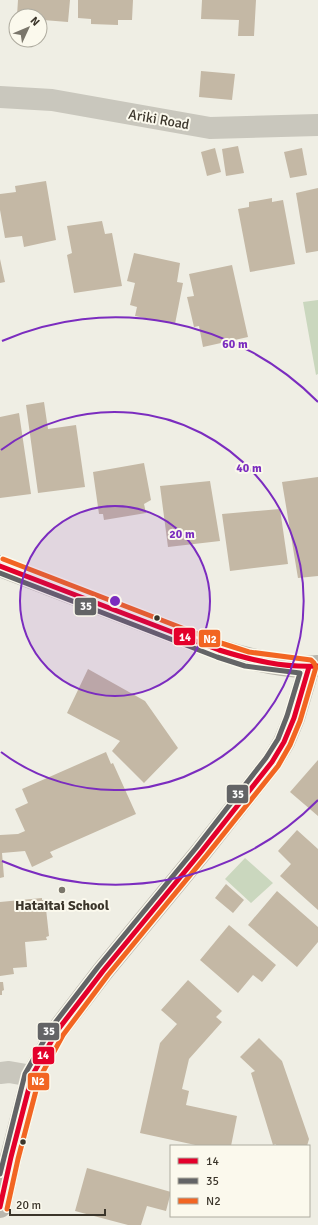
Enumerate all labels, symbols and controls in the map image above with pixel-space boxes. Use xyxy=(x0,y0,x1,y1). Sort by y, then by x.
north arrow xyxy=(8,8,48,48)
text: N xyxy=(27,14,42,29)
street label: Ariki Road xyxy=(127,106,191,133)
text: 60 m xyxy=(222,337,248,352)
text: 40 m xyxy=(236,461,262,476)
text: 20 m xyxy=(169,527,195,542)
centre of rings xyxy=(108,594,122,608)
line badge: 35 xyxy=(74,597,97,616)
text: 35 xyxy=(80,600,92,613)
unlabelled marker xyxy=(152,613,162,623)
line badge: 14 xyxy=(173,627,196,646)
line badge: N2 xyxy=(198,629,221,648)
text: 14 xyxy=(179,631,191,644)
text: N2 xyxy=(203,633,217,646)
line badge: 35 xyxy=(226,784,249,804)
text: 35 xyxy=(232,788,244,801)
marker: Hataitai School xyxy=(57,885,67,895)
place label: Hataitai School xyxy=(15,897,110,914)
line badge: 35 xyxy=(37,1022,60,1041)
text: 35 xyxy=(43,1025,55,1038)
line badge: 14 xyxy=(32,1046,55,1065)
text: 14 xyxy=(37,1049,49,1062)
line badge: N2 xyxy=(27,1072,50,1091)
text: N2 xyxy=(31,1075,45,1088)
unlabelled marker xyxy=(18,1137,28,1147)
legend xyxy=(170,1145,310,1217)
text: 14 xyxy=(206,1154,219,1169)
text: 35 xyxy=(206,1174,219,1189)
scale bar xyxy=(10,1191,105,1217)
text: N2 xyxy=(206,1194,221,1209)
text: 20 m xyxy=(16,1198,41,1213)

